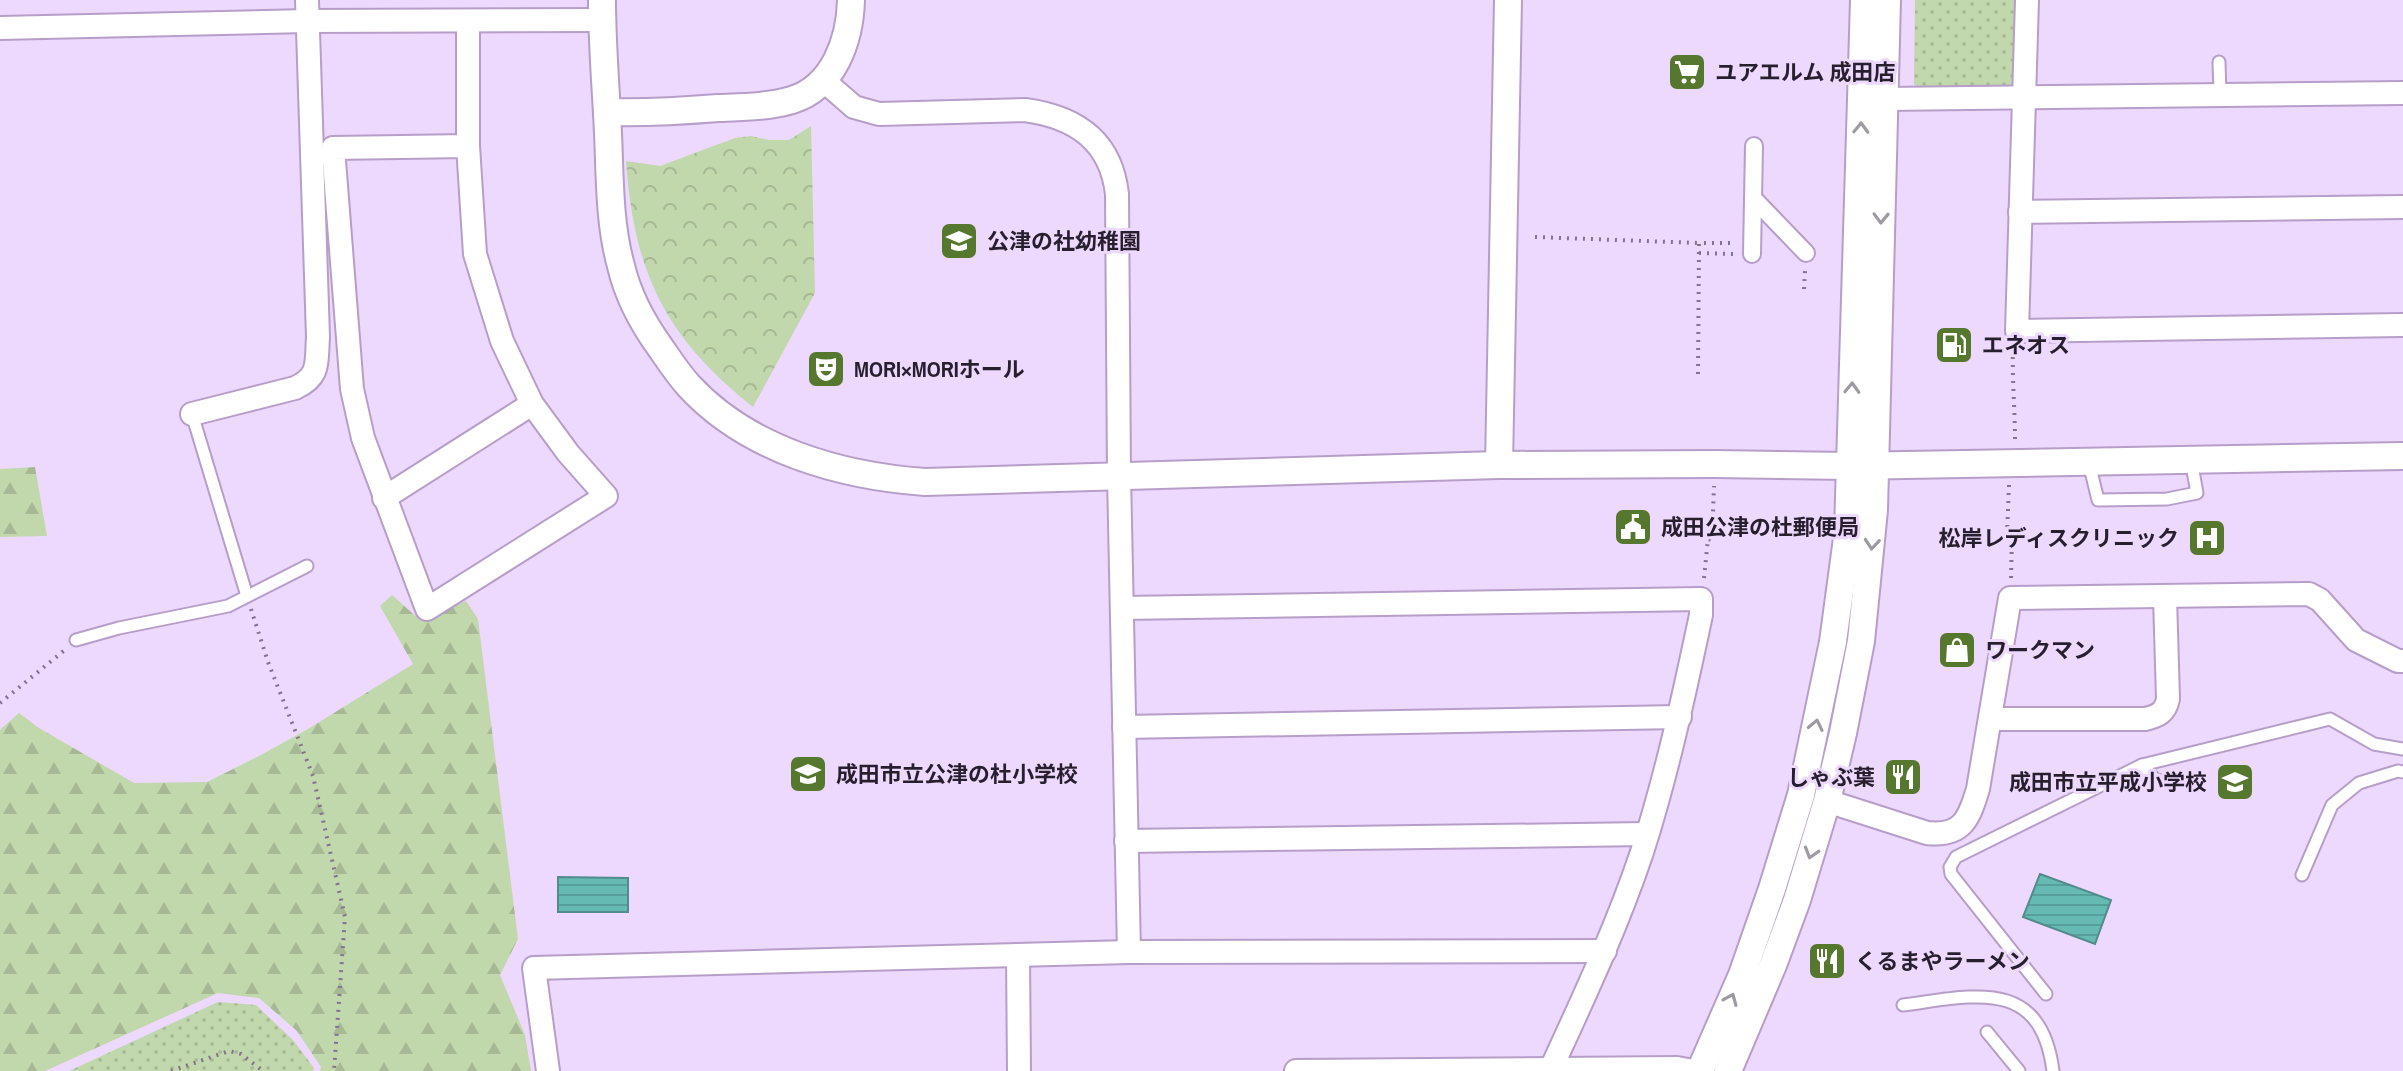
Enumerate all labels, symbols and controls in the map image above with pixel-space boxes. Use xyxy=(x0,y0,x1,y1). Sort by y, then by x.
supermarket icon: ユアエルム 成田店 xyxy=(1666,51,1708,93)
place label: ユアエルム 成田店 xyxy=(1715,57,1896,87)
one-way arrow xyxy=(1852,121,1869,134)
one-way arrow xyxy=(1873,212,1890,225)
school or university icon: 公津の社幼稚園 xyxy=(938,220,980,262)
place label: 公津の社幼稚園 xyxy=(987,226,1141,256)
fuel station icon: エネオス xyxy=(1933,324,1975,366)
place label: エネオス xyxy=(1982,330,2070,360)
theatre icon: MORI×MORIホール xyxy=(805,348,847,390)
place label: MORI×MORIホール xyxy=(854,354,1025,384)
one-way arrow xyxy=(1843,381,1860,394)
public building icon: 成田公津の杜郵便局 xyxy=(1612,506,1654,548)
place label: 成田公津の杜郵便局 xyxy=(1661,512,1859,542)
hospital icon: 松岸レディスクリニック xyxy=(2186,517,2228,559)
place label: 松岸レディスクリニック xyxy=(1939,523,2179,553)
one-way arrow xyxy=(1864,538,1881,551)
shop icon: ワークマン xyxy=(1936,629,1978,671)
place label: ワークマン xyxy=(1985,635,2095,665)
one-way arrow xyxy=(1807,719,1824,732)
school or university icon: 成田市立公津の杜小学校 xyxy=(787,753,829,795)
restaurant icon: しゃぶ葉 xyxy=(1882,756,1924,798)
place label: 成田市立公津の杜小学校 xyxy=(836,759,1078,789)
school or university icon: 成田市立平成小学校 xyxy=(2214,761,2256,803)
place label: しゃぶ葉 xyxy=(1787,762,1875,792)
place label: 成田市立平成小学校 xyxy=(2009,767,2207,797)
one-way arrow xyxy=(1804,846,1820,860)
restaurant icon: くるまやラーメン xyxy=(1806,940,1848,982)
place label: くるまやラーメン xyxy=(1855,946,2030,976)
one-way arrow xyxy=(1722,993,1738,1008)

